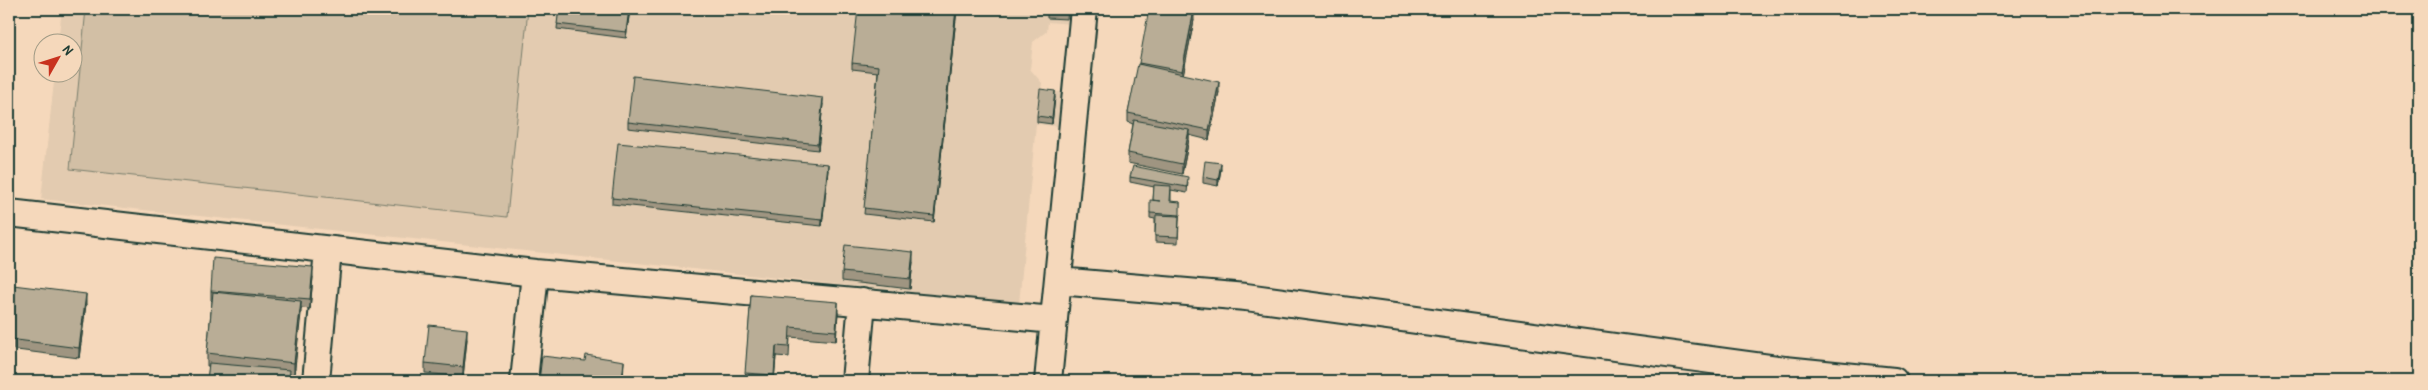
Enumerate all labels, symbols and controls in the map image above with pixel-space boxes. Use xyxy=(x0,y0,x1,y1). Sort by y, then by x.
north arrow xyxy=(32,32,82,82)
text: N xyxy=(59,41,79,59)

